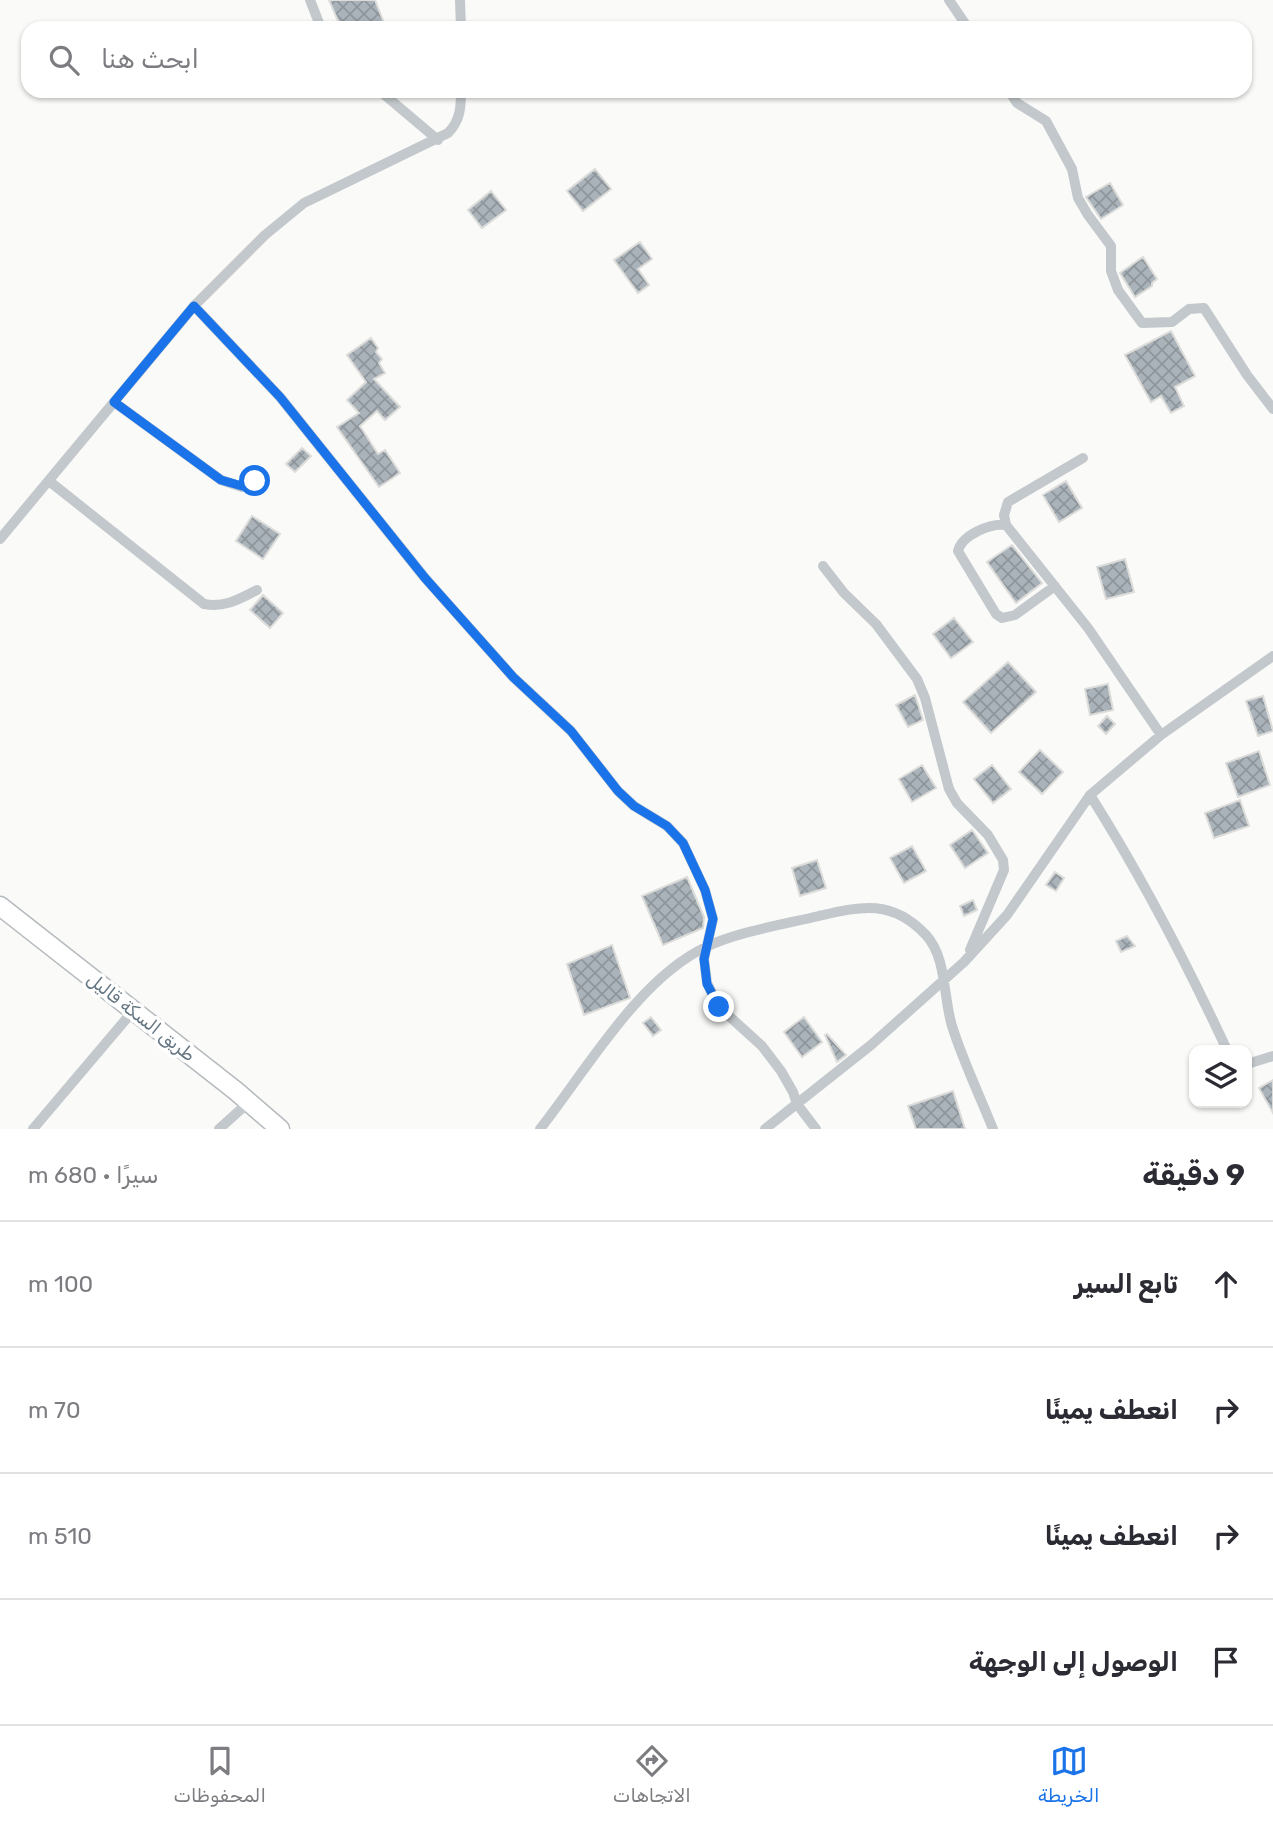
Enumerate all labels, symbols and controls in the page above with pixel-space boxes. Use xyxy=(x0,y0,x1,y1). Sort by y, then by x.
search box xyxy=(21,21,1252,98)
icon: search xyxy=(45,41,83,79)
text: ابحث هنا xyxy=(101,44,199,75)
route start xyxy=(239,465,270,496)
street label: طريق السكة قاليل xyxy=(82,968,200,1066)
route end xyxy=(703,991,734,1022)
map controls xyxy=(1189,1045,1252,1108)
button: layers xyxy=(1189,1045,1252,1108)
text: 9 دقيقة xyxy=(1142,1157,1245,1193)
text: سيرًا · 680 m xyxy=(28,1161,159,1189)
icon: ahead xyxy=(1207,1265,1245,1303)
text: تابع السير xyxy=(1074,1269,1178,1300)
text: 100 m xyxy=(28,1270,93,1298)
icon: right xyxy=(1207,1391,1245,1429)
text: انعطف يمينًا xyxy=(1045,1395,1178,1426)
text: 70 m xyxy=(28,1396,81,1424)
icon: right xyxy=(1207,1517,1245,1555)
text: انعطف يمينًا xyxy=(1045,1521,1178,1552)
text: 510 m xyxy=(28,1522,92,1550)
icon: arrive xyxy=(1207,1643,1245,1681)
text: الوصول إلى الوجهة xyxy=(969,1647,1178,1678)
tab: المحفوظات xyxy=(174,1742,266,1807)
tab: الاتجاهات xyxy=(613,1742,691,1807)
tab: الخريطة xyxy=(1038,1742,1100,1807)

